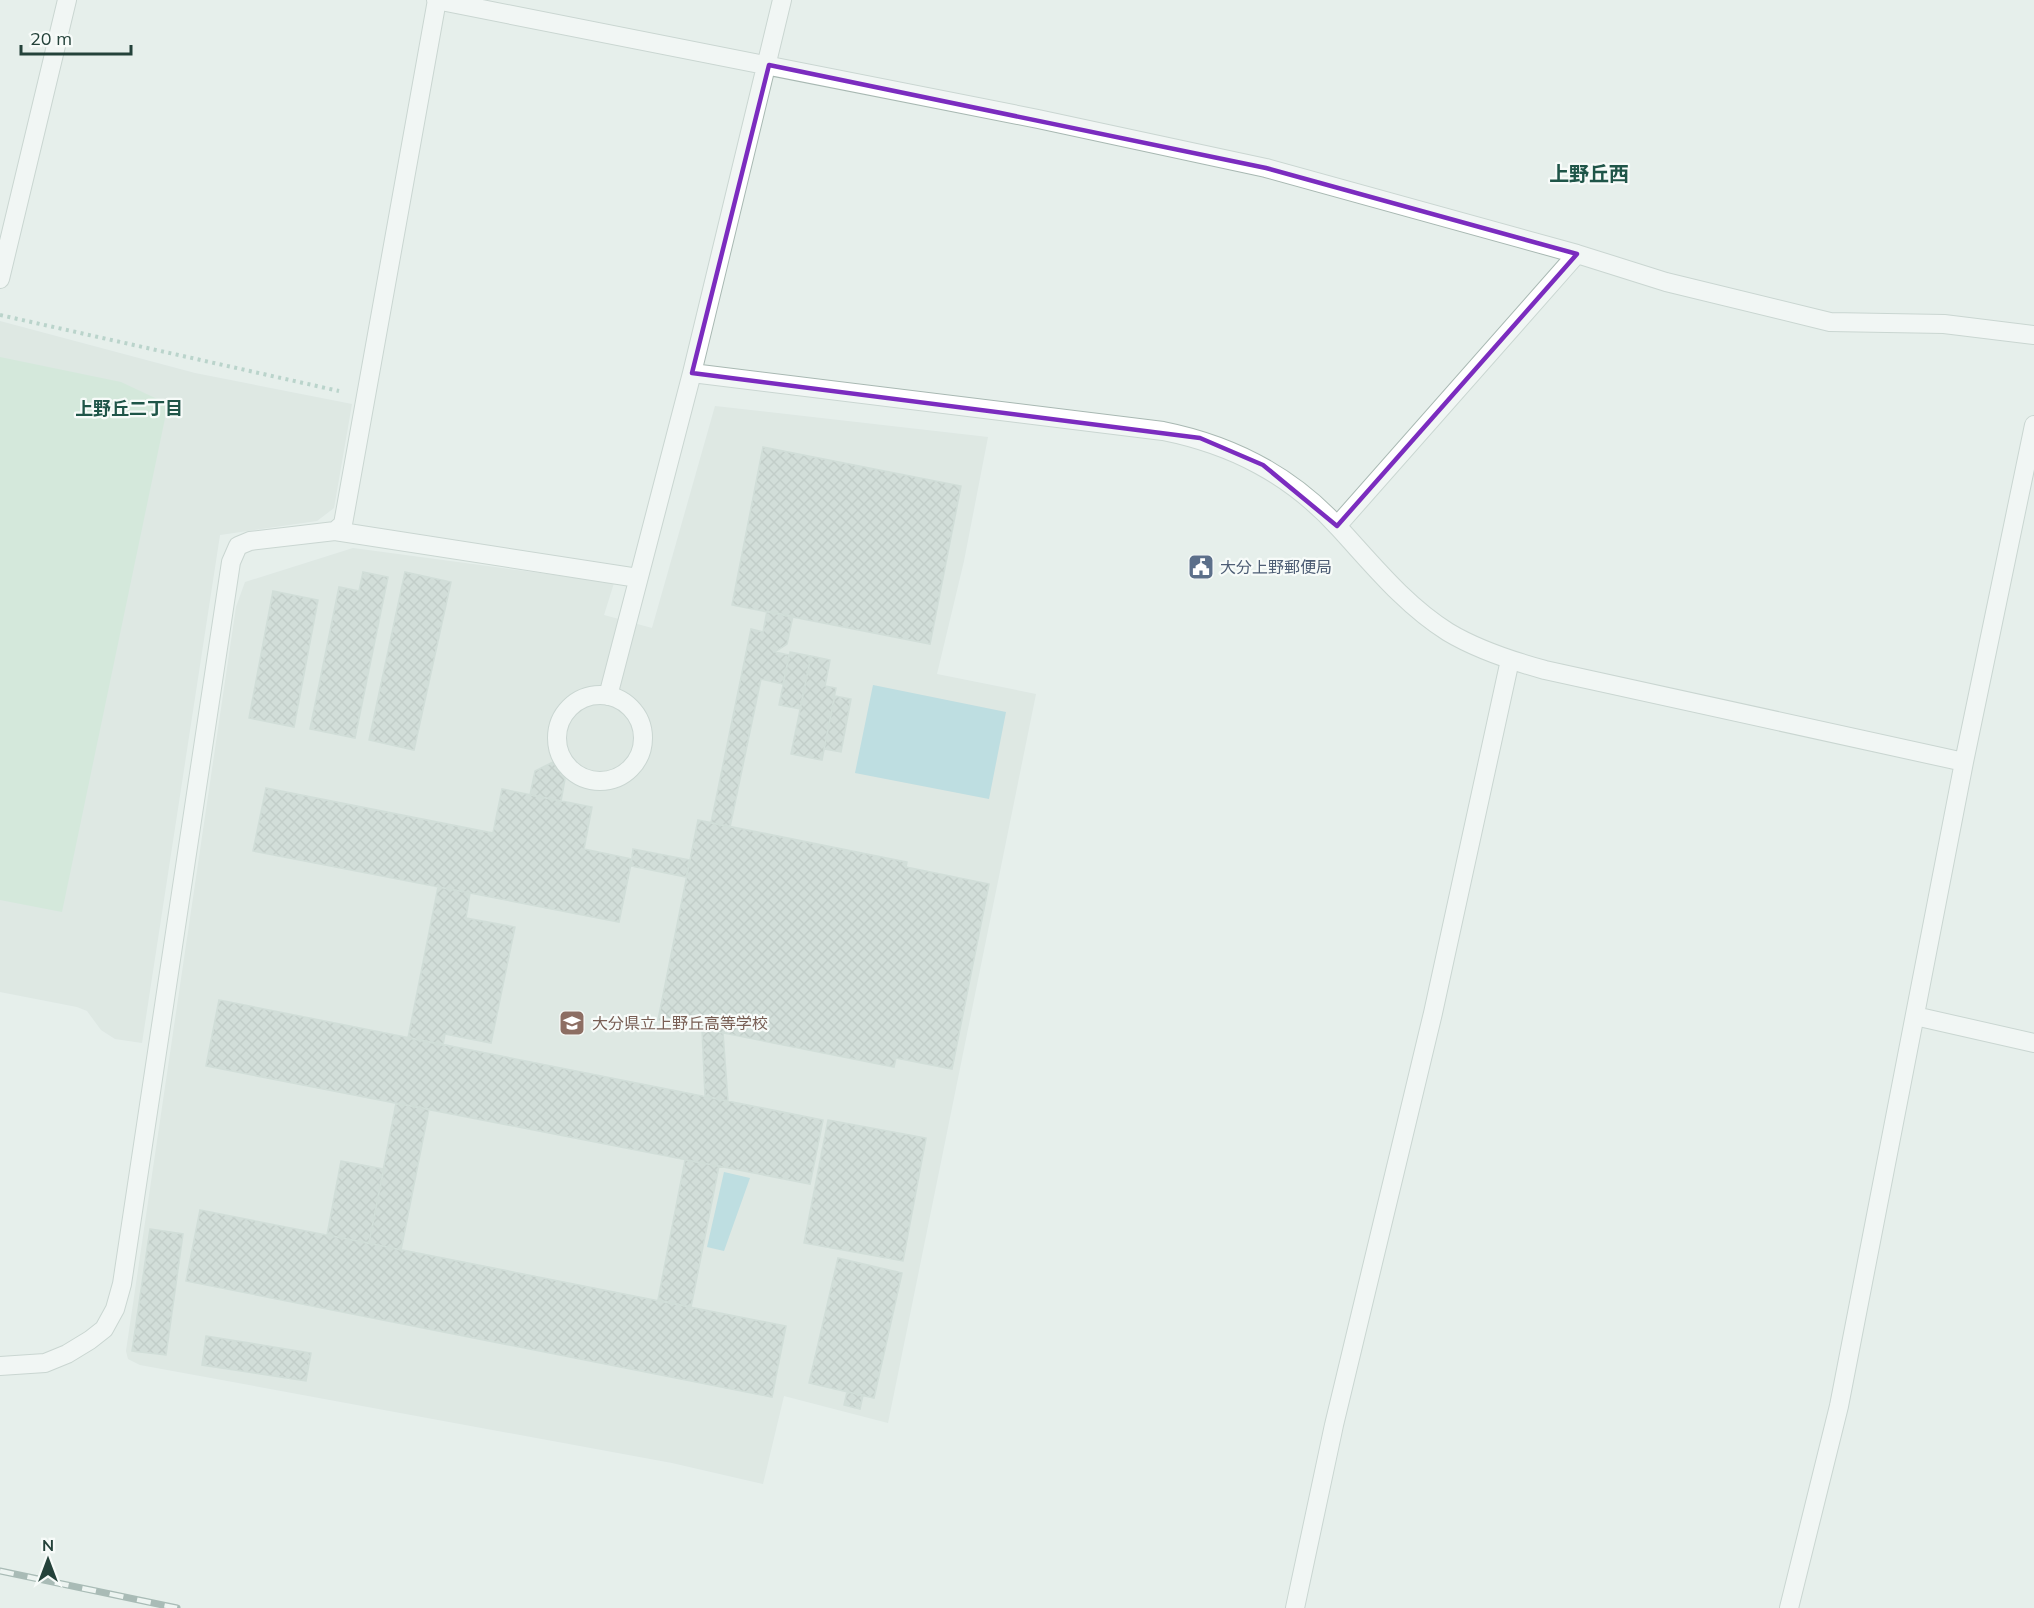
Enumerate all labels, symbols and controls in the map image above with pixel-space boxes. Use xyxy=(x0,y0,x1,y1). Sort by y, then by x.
scale bar xyxy=(21,18,130,56)
text: 20 m xyxy=(30,27,72,50)
district label: 上野丘西 xyxy=(1549,161,1629,186)
district label: 上野丘二丁目 xyxy=(75,397,183,420)
public building icon: 大分上野郵便局 xyxy=(1186,552,1216,582)
place label: 大分上野郵便局 xyxy=(1220,557,1332,577)
school or university icon: 大分県立上野丘高等学校 xyxy=(557,1008,587,1038)
place label: 大分県立上野丘高等学校 xyxy=(592,1013,768,1033)
north arrow xyxy=(18,1530,78,1590)
text: N xyxy=(42,1535,54,1555)

